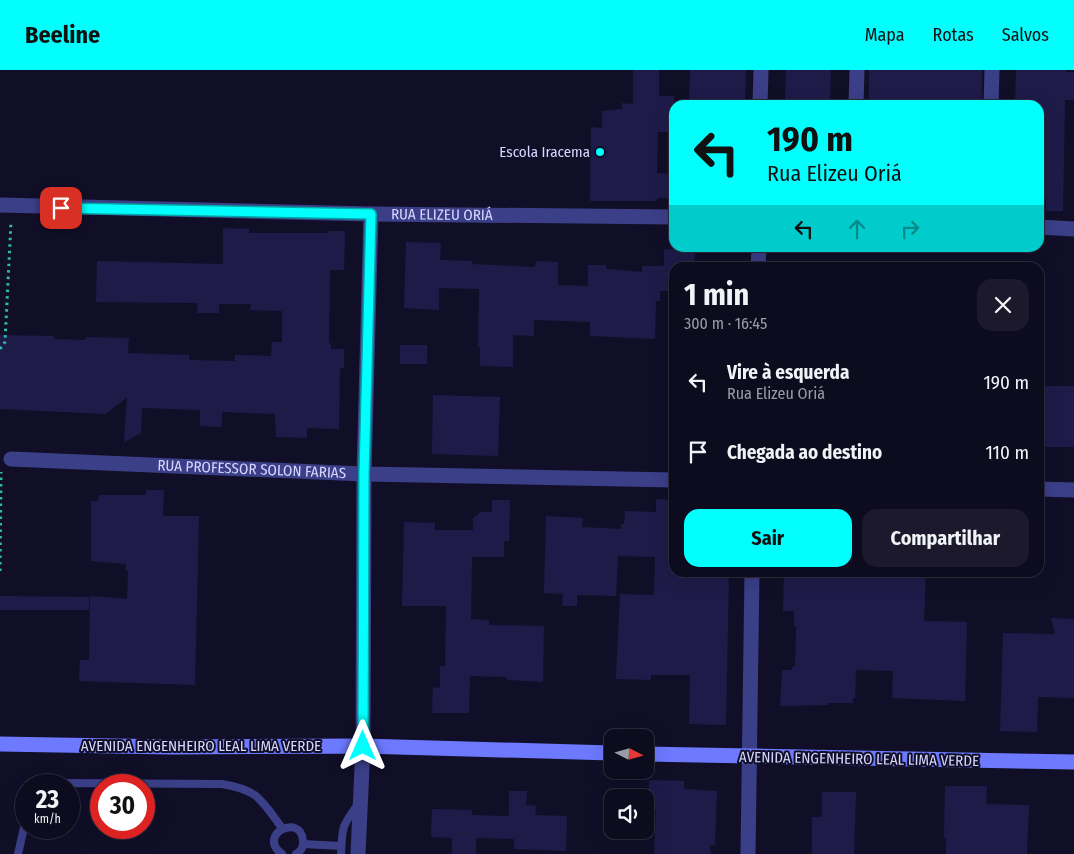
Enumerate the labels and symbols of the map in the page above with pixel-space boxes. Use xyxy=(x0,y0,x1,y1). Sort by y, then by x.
place label: Escola Iracema xyxy=(499,143,590,161)
marker: Escola Iracema xyxy=(594,146,606,158)
pin xyxy=(40,187,82,229)
street label: RUA ELIZEU ORIÁ xyxy=(391,205,493,224)
street label: RUA PROFESSOR SOLON FARIAS xyxy=(157,456,347,482)
position arrow xyxy=(336,719,388,771)
north arrow xyxy=(604,729,654,779)
street label: AVENIDA ENGENHEIRO LEAL LIMA VERDE xyxy=(81,737,321,755)
street label: AVENIDA ENGENHEIRO LEAL LIMA VERDE xyxy=(739,748,979,770)
speed limit sign: 30 xyxy=(90,774,155,839)

